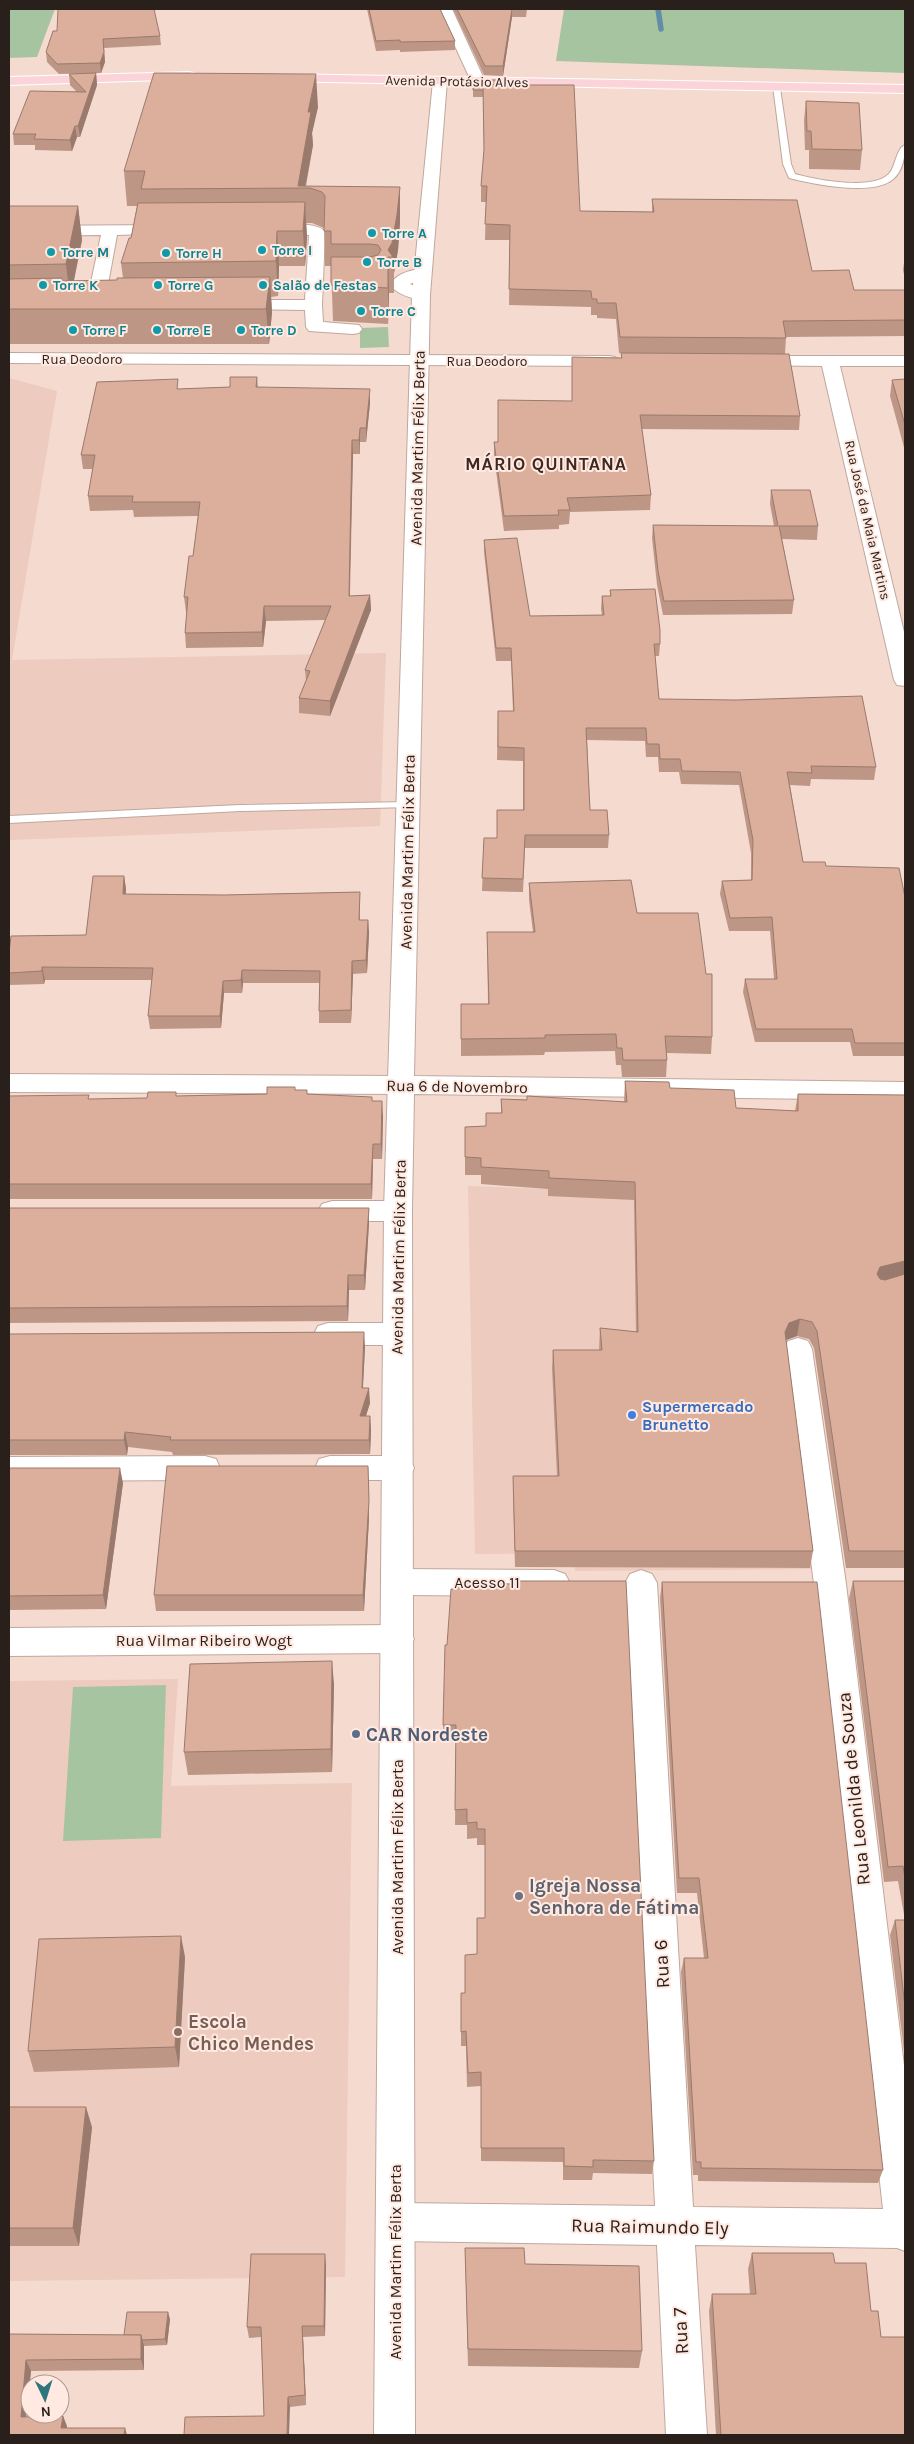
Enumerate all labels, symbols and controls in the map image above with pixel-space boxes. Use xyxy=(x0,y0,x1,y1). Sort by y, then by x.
street label: Avenida Protásio Alves xyxy=(385,72,529,91)
place label: Torre A xyxy=(382,225,427,242)
marker: Torre A xyxy=(366,227,378,239)
place label: Torre I xyxy=(272,242,312,259)
place label: Torre M xyxy=(61,244,109,261)
marker: Torre I xyxy=(256,244,268,256)
place label: Torre H xyxy=(176,245,222,262)
marker: Torre M xyxy=(45,246,57,258)
marker: Torre H xyxy=(160,247,172,259)
place label: Torre B xyxy=(377,254,422,271)
marker: Torre B xyxy=(361,256,373,268)
place label: Torre K xyxy=(53,277,99,294)
place label: Torre G xyxy=(168,277,214,294)
place label: Salão de Festas xyxy=(273,277,377,294)
marker: Torre K xyxy=(37,279,49,291)
marker: Torre G xyxy=(152,279,164,291)
marker: Salão de Festas xyxy=(257,279,269,291)
place label: Torre C xyxy=(371,303,416,320)
marker: Torre C xyxy=(355,305,367,317)
place label: Torre F xyxy=(83,322,127,339)
place label: Torre E xyxy=(167,322,211,339)
place label: Torre D xyxy=(251,322,297,339)
marker: Torre F xyxy=(67,324,79,336)
marker: Torre E xyxy=(151,324,163,336)
marker: Torre D xyxy=(235,324,247,336)
street label: Avenida Martim Félix Berta xyxy=(406,350,429,546)
street label: Rua Deodoro xyxy=(42,351,122,368)
street label: Rua Deodoro xyxy=(447,353,527,370)
street label: Rua José da Maia Martins xyxy=(841,439,894,602)
district label: MÁRIO QUINTANA xyxy=(465,452,627,475)
street label: Avenida Martim Félix Berta xyxy=(396,754,419,950)
street label: Rua 6 de Novembro xyxy=(386,1076,528,1097)
street label: Avenida Martim Félix Berta xyxy=(387,1159,410,1355)
place label: Supermercado Brunetto xyxy=(642,1397,753,1434)
marker: Supermercado Brunetto xyxy=(626,1409,638,1421)
street label: Acesso 11 xyxy=(454,1573,520,1592)
street label: Rua Vilmar Ribeiro Wogt xyxy=(116,1631,292,1650)
street label: Rua Leonilda de Souza xyxy=(833,1691,875,1887)
place label: CAR Nordeste xyxy=(366,1724,488,1746)
marker: CAR Nordeste xyxy=(350,1728,362,1740)
street label: Avenida Martim Félix Berta xyxy=(388,1759,407,1955)
place label: Igreja Nossa Senhora de Fátima xyxy=(529,1875,699,1919)
marker: Igreja Nossa Senhora de Fátima xyxy=(513,1890,525,1902)
street label: Rua 6 xyxy=(650,1939,674,1989)
place label: Escola Chico Mendes xyxy=(188,2011,314,2055)
marker: Escola Chico Mendes xyxy=(172,2026,184,2038)
street label: Avenida Martim Félix Berta xyxy=(386,2164,405,2360)
street label: Rua Raimundo Ely xyxy=(571,2215,729,2239)
street label: Rua 7 xyxy=(669,2307,693,2355)
north arrow xyxy=(20,2374,70,2424)
text: N xyxy=(40,2403,51,2420)

